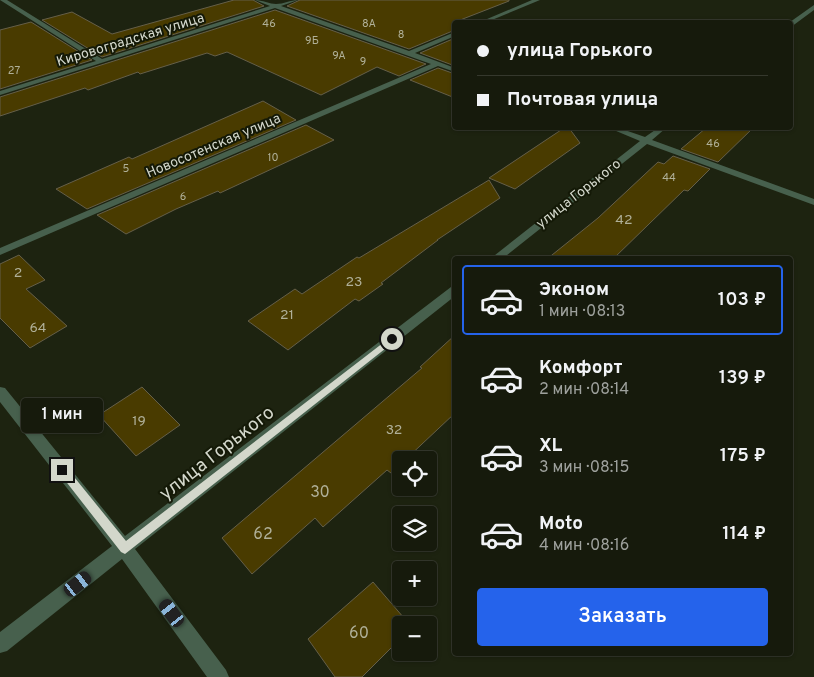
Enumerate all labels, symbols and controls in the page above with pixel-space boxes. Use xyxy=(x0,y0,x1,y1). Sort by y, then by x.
street label: Кировоградская улица xyxy=(54,10,206,71)
house number: 46 xyxy=(262,17,276,31)
house number: 8А xyxy=(362,17,376,31)
house number: 8 xyxy=(398,28,404,42)
house number: 9Б xyxy=(305,34,319,48)
text: улица Горького xyxy=(507,39,653,63)
house number: 9А xyxy=(332,49,346,63)
house number: 9 xyxy=(360,55,366,69)
house number: 27 xyxy=(8,64,20,78)
text: Почтовая улица xyxy=(507,88,658,112)
street label: Новосотенская улица xyxy=(144,110,283,182)
house number: 46 xyxy=(706,137,720,151)
house number: 10 xyxy=(267,151,279,165)
street label: улица Горького xyxy=(533,156,625,233)
house number: 5 xyxy=(123,162,130,176)
house number: 44 xyxy=(662,171,676,185)
house number: 6 xyxy=(180,190,186,204)
house number: 42 xyxy=(615,212,633,229)
house number: 2 xyxy=(14,265,22,282)
house number: 23 xyxy=(346,274,363,291)
icon: car xyxy=(479,278,524,323)
text: Эконом xyxy=(539,278,609,302)
text: 103 ₽ xyxy=(718,288,766,312)
text: 1 мин · 08:13 xyxy=(539,302,625,322)
house number: 21 xyxy=(280,307,294,324)
house number: 64 xyxy=(29,320,47,337)
route start xyxy=(381,328,403,350)
icon: car xyxy=(479,356,524,401)
text: Комфорт xyxy=(539,356,622,380)
text: 139 ₽ xyxy=(719,366,766,390)
text: 2 мин · 08:14 xyxy=(539,380,629,400)
callout: 1 мин xyxy=(21,398,103,432)
street label: улица Горького xyxy=(155,401,280,506)
text: 1 мин xyxy=(42,405,82,425)
house number: 19 xyxy=(132,413,146,430)
house number: 32 xyxy=(386,422,402,439)
icon: car xyxy=(479,434,524,479)
text: XL xyxy=(539,434,562,458)
text: 175 ₽ xyxy=(720,444,766,468)
map controls xyxy=(392,451,437,661)
button: locate xyxy=(392,451,437,496)
text: 3 мин · 08:15 xyxy=(539,458,629,478)
route end xyxy=(51,459,73,481)
house number: 30 xyxy=(310,483,330,503)
button: layers xyxy=(392,506,437,551)
icon: car xyxy=(479,512,524,557)
text: Moto xyxy=(539,512,583,536)
text: 114 ₽ xyxy=(722,522,766,546)
house number: 62 xyxy=(253,525,273,545)
text: 4 мин · 08:16 xyxy=(539,536,629,556)
button: + xyxy=(392,561,437,606)
car xyxy=(61,569,94,599)
button: Заказать xyxy=(477,588,768,646)
car xyxy=(156,597,187,629)
button: − xyxy=(392,616,437,661)
house number: 60 xyxy=(349,624,369,644)

